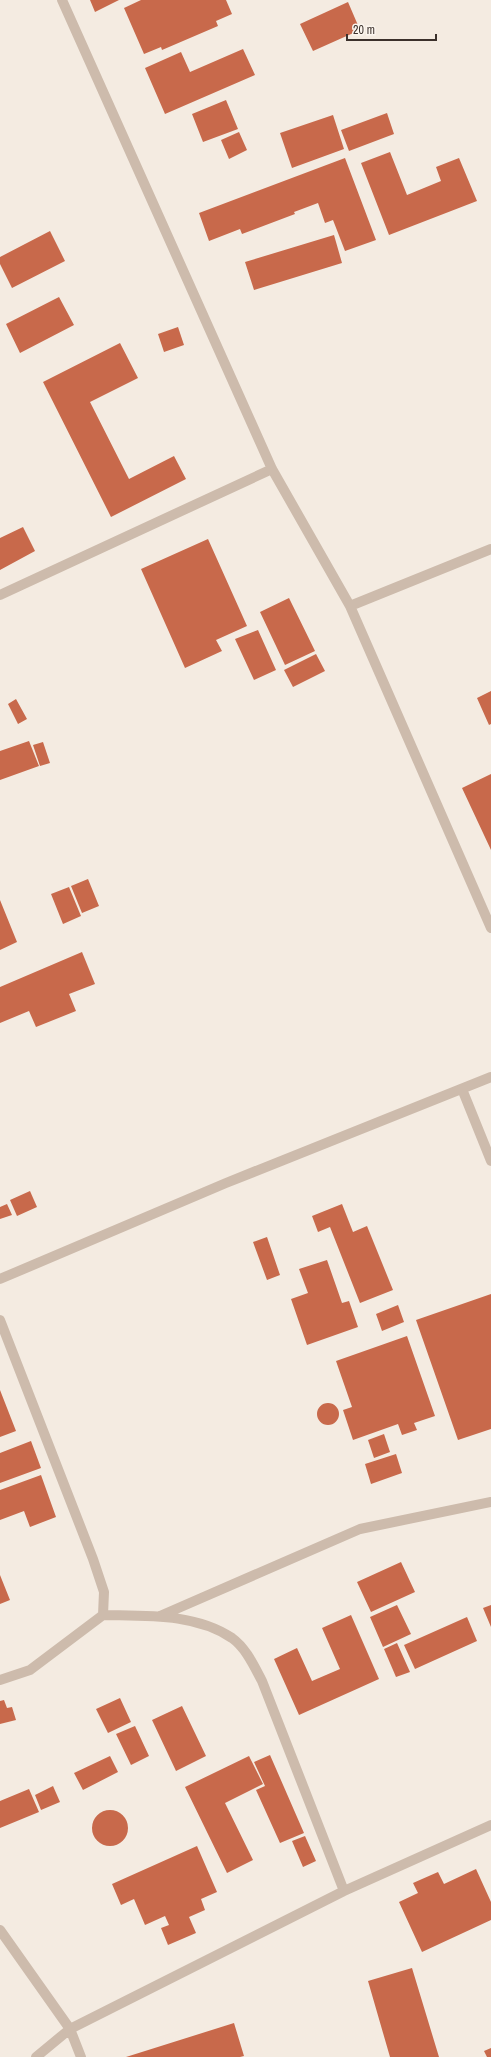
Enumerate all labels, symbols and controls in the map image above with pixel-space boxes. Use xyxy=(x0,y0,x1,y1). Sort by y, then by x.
scale bar xyxy=(347,16,436,42)
text: 20 m xyxy=(353,22,375,38)

